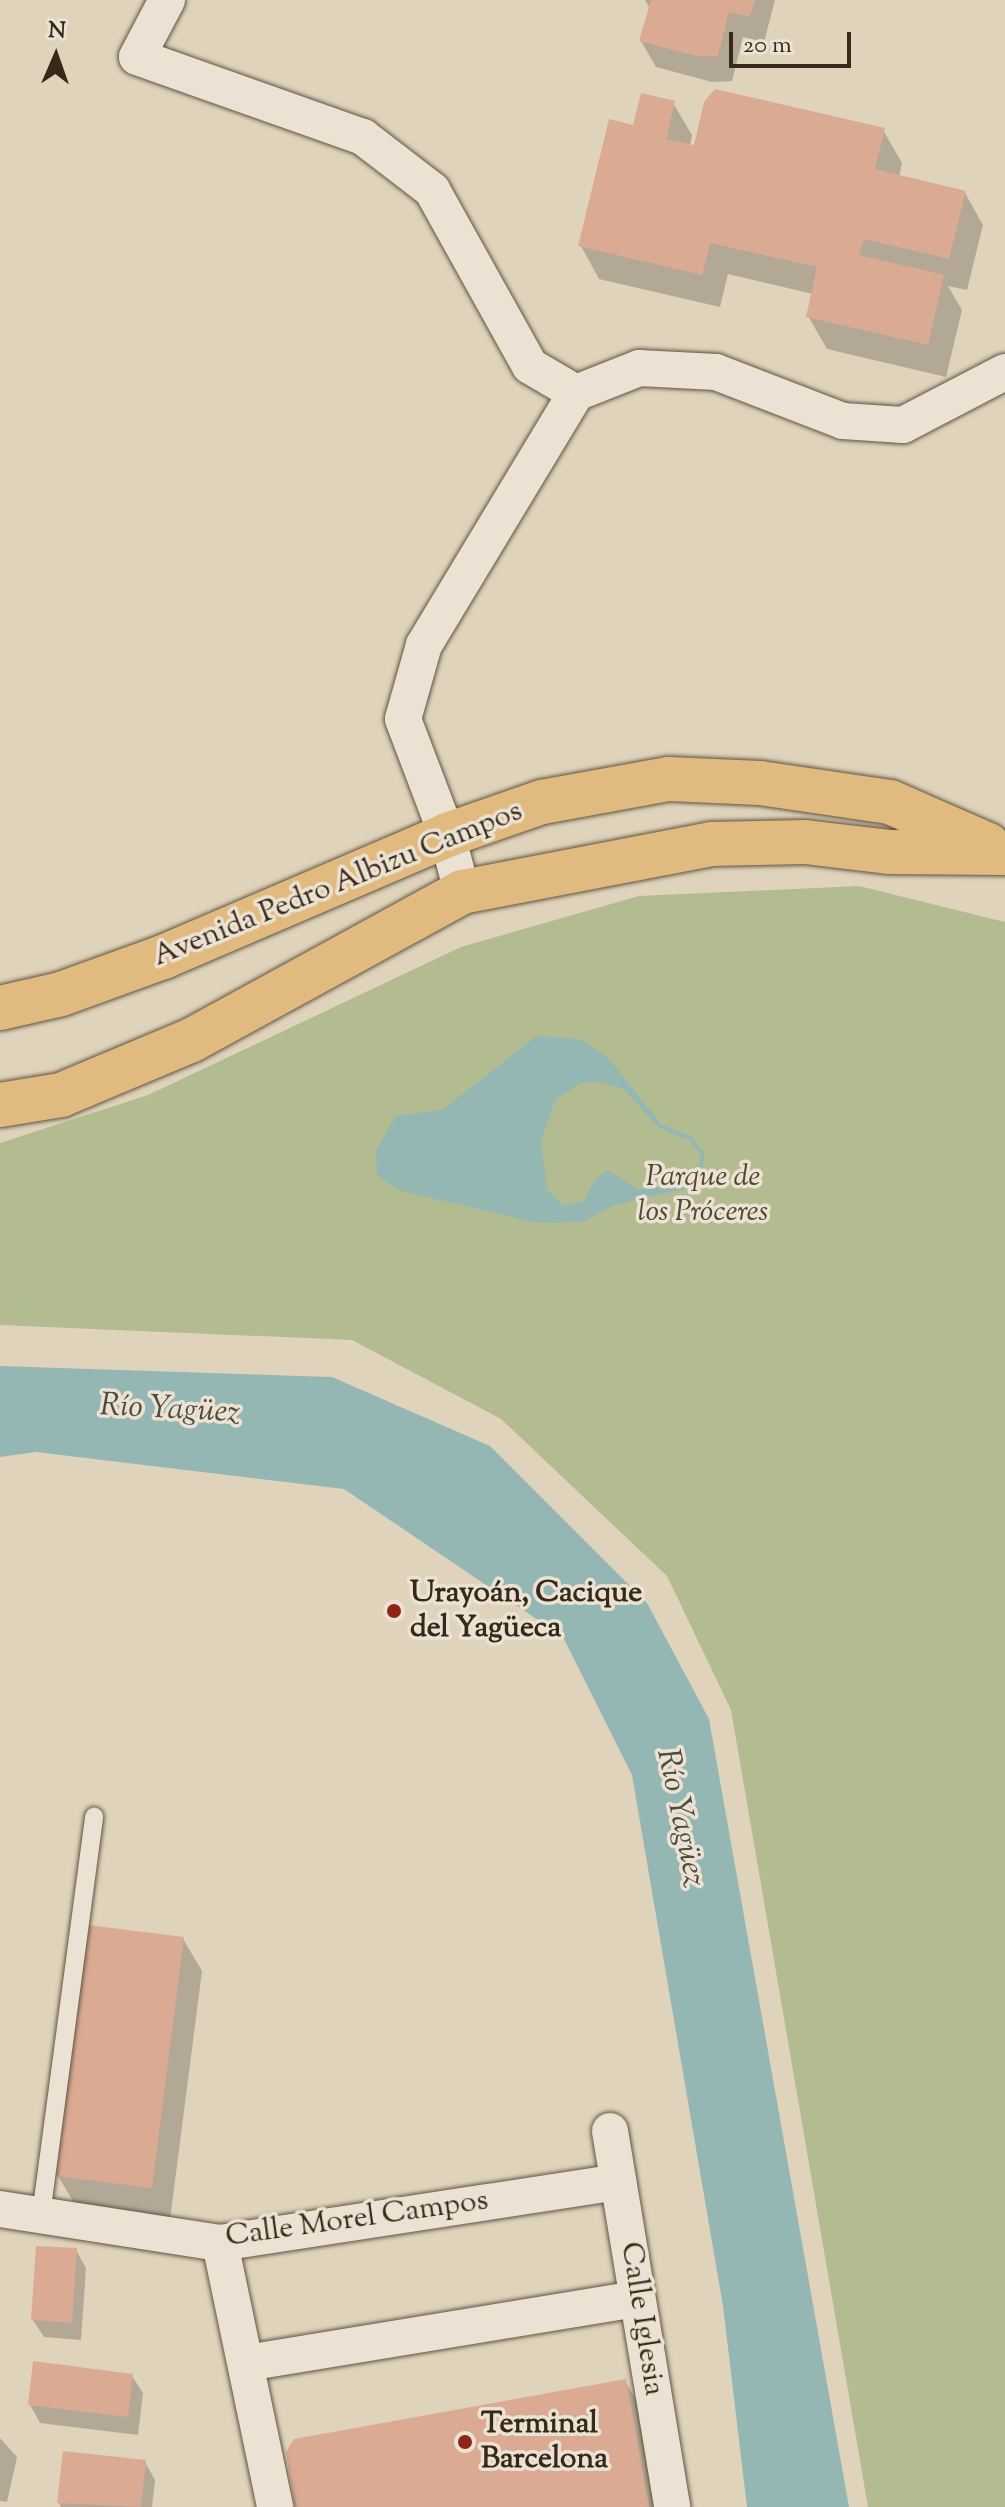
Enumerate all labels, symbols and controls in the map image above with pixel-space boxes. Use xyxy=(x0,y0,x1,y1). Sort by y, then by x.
north arrow xyxy=(16,16,96,96)
text: N xyxy=(48,16,66,48)
scale bar xyxy=(733,16,855,66)
text: 20 m xyxy=(743,29,792,63)
street label: Avenida Pedro Albizu Campos xyxy=(148,794,528,976)
park label: Parque de los Próceres xyxy=(638,1160,768,1230)
water label: Río Yagüez xyxy=(99,1387,241,1433)
place label: Urayoán, Cacique del Yagüeca xyxy=(410,1576,642,1646)
marker: Urayoán, Cacique del Yagüeca xyxy=(385,1602,403,1620)
water label: Río Yagüez xyxy=(647,1745,713,1891)
street label: Calle Morel Campos xyxy=(223,2184,491,2256)
street label: Calle Iglesia xyxy=(611,2240,671,2398)
place label: Terminal Barcelona xyxy=(481,2407,608,2478)
marker: Terminal Barcelona xyxy=(456,2433,474,2451)

